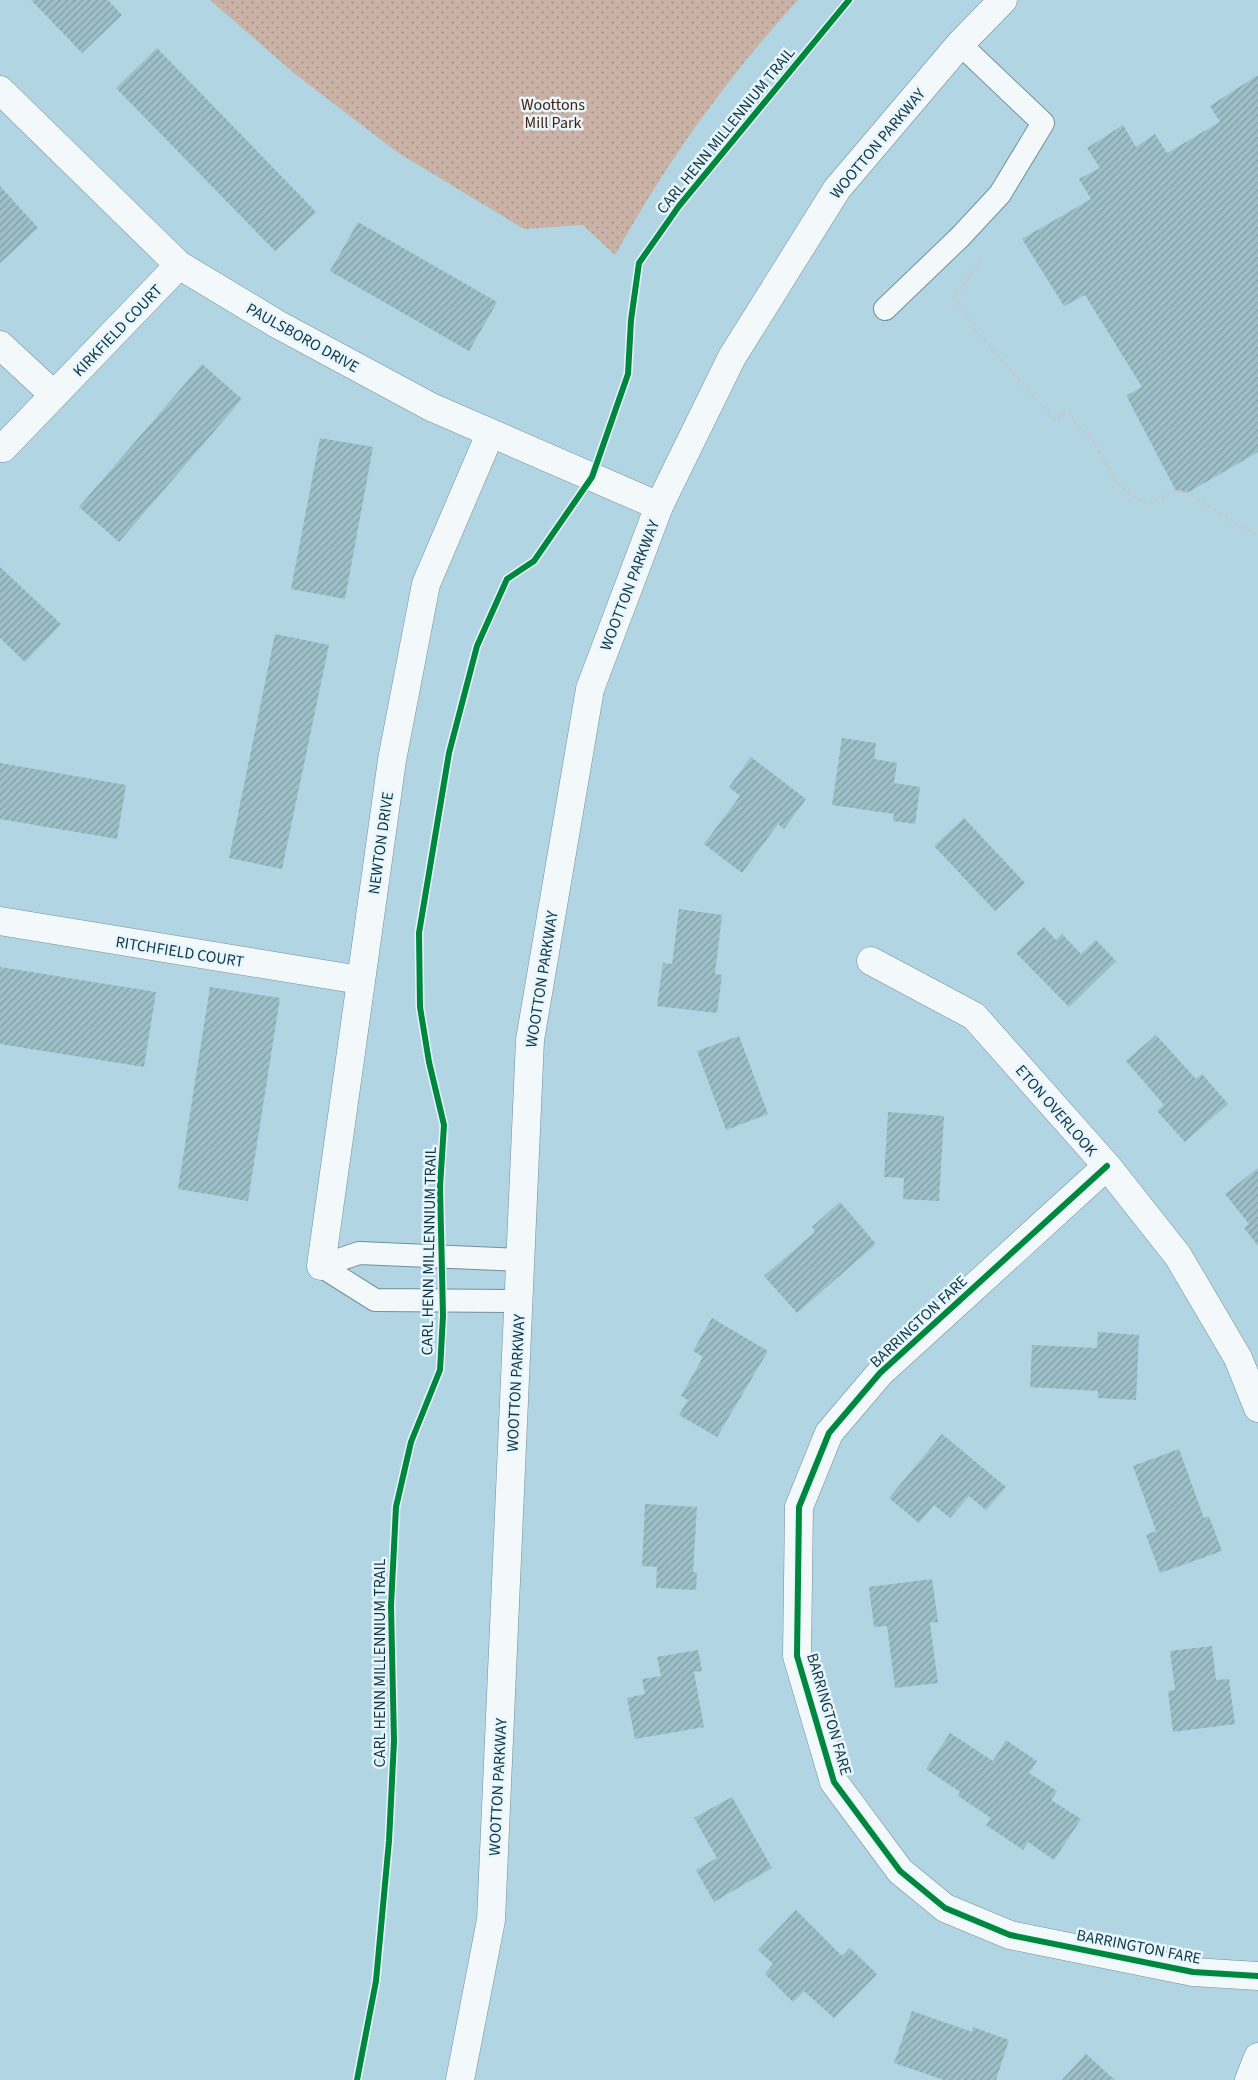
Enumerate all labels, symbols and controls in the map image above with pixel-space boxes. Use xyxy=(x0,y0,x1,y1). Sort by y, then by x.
street label: CARL HENN MILLENNIUM TRAIL xyxy=(652,42,800,219)
street label: WOOTTON PARKWAY xyxy=(825,83,931,204)
park label: Woottons Mill Park xyxy=(521,94,585,134)
street label: KIRKFIELD COURT xyxy=(68,279,168,382)
street label: PAULSBORO DRIVE xyxy=(242,298,363,378)
street label: WOOTTON PARKWAY xyxy=(595,517,665,654)
street label: NEWTON DRIVE xyxy=(363,790,399,896)
street label: WOOTTON PARKWAY xyxy=(520,909,564,1049)
street label: RITCHFIELD COURT xyxy=(114,931,246,973)
street label: ETON OVERLOOK xyxy=(1010,1060,1103,1162)
street label: CARL HENN MILLENNIUM TRAIL xyxy=(416,1146,442,1356)
street label: BARRINGTON FARE xyxy=(865,1271,972,1373)
street label: WOOTTON PARKWAY xyxy=(501,1313,531,1453)
street label: CARL HENN MILLENNIUM TRAIL xyxy=(369,1558,391,1767)
street label: BARRINGTON FARE xyxy=(801,1651,857,1778)
street label: WOOTTON PARKWAY xyxy=(483,1717,513,1857)
street label: BARRINGTON FARE xyxy=(1075,1924,1203,1970)

